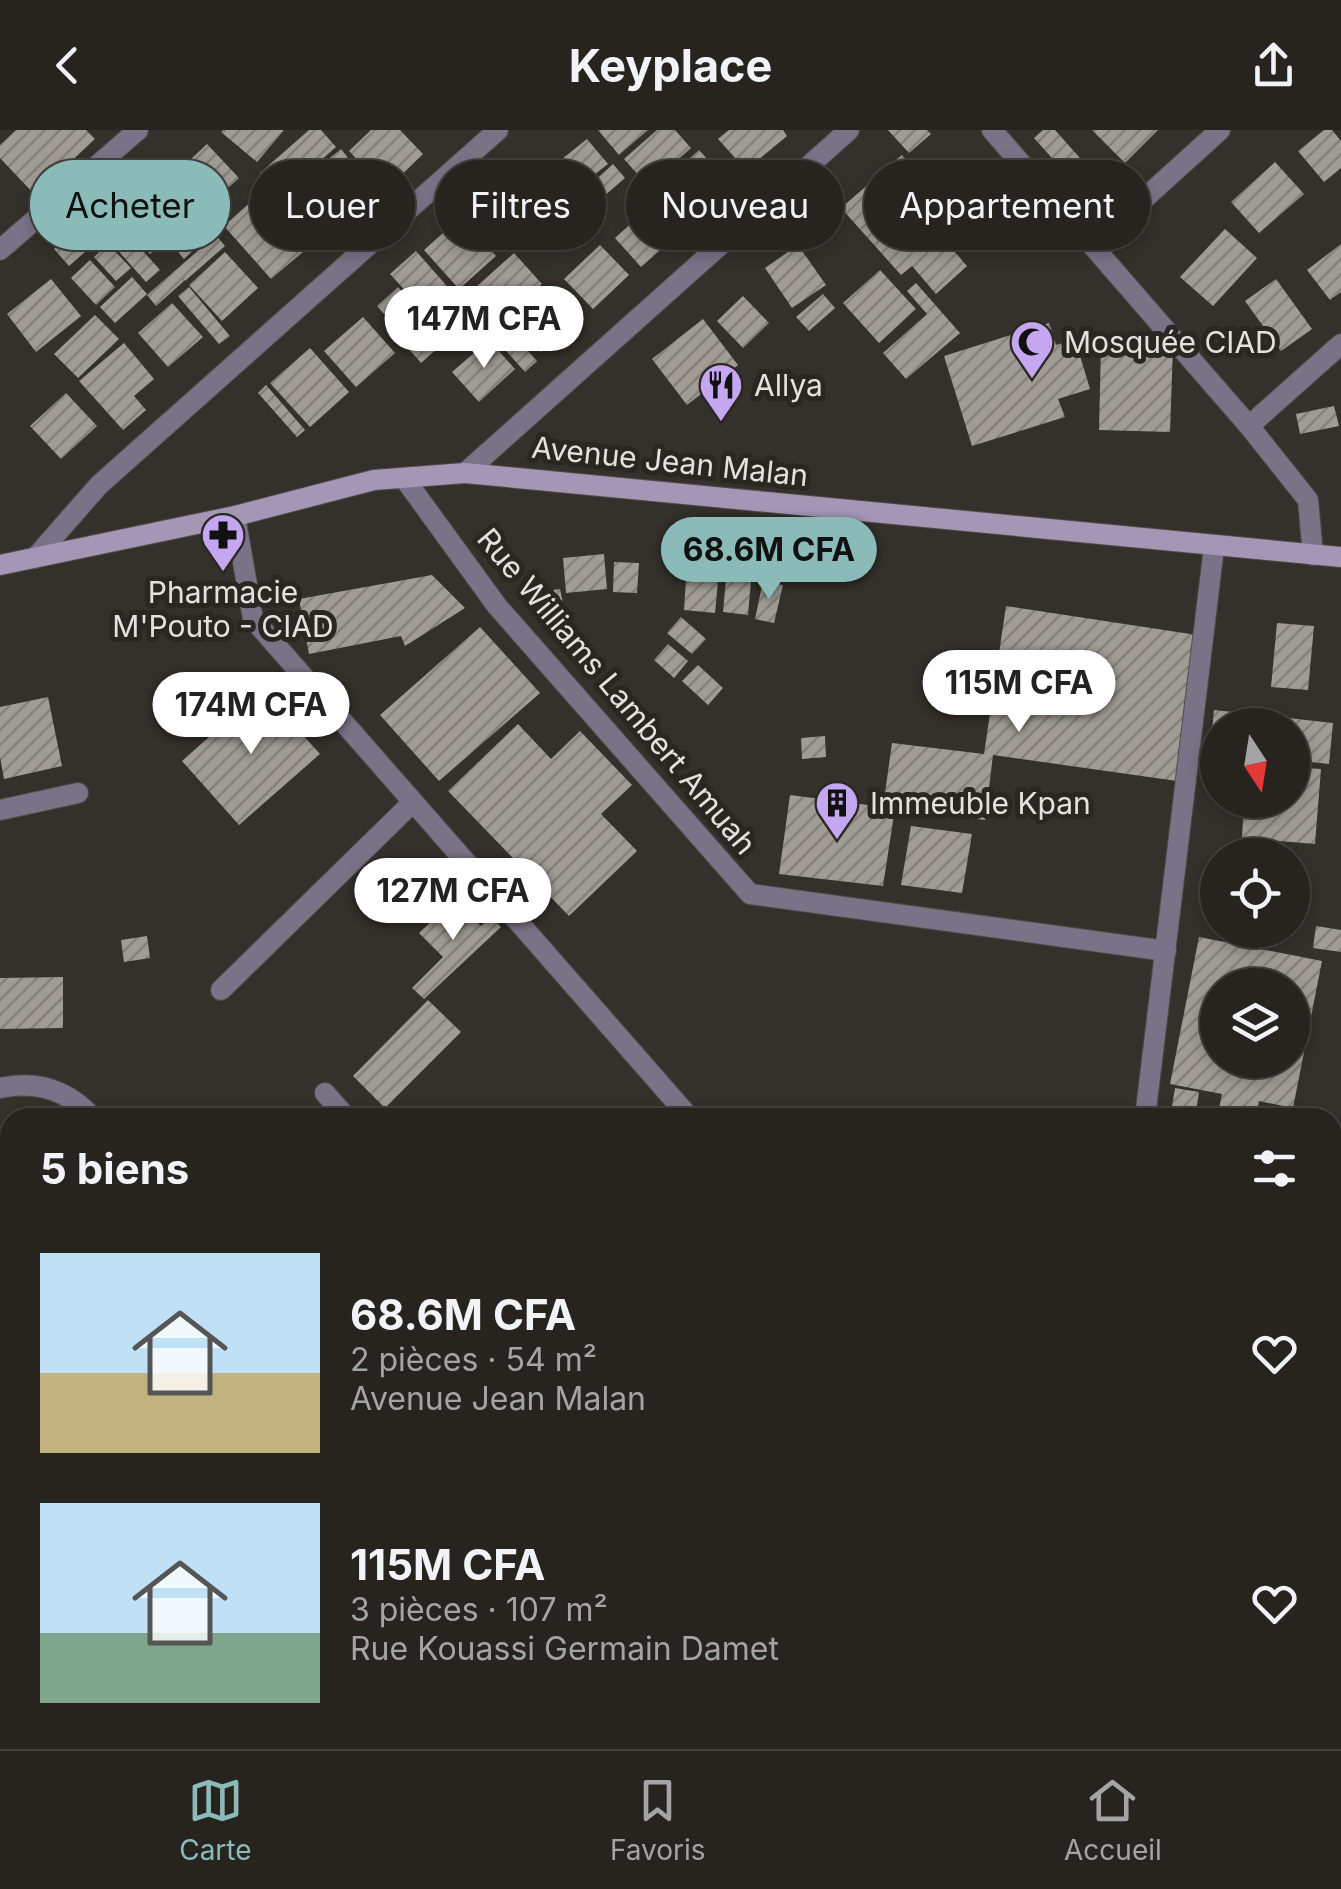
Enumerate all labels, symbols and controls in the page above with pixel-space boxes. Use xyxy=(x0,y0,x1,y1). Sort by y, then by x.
icon: back xyxy=(40,38,95,93)
text: Keyplace xyxy=(569,38,772,93)
icon: share xyxy=(1246,38,1301,93)
chip: Acheter xyxy=(30,160,230,250)
chip: Louer xyxy=(250,160,415,250)
chip: Filtres xyxy=(435,160,606,250)
chip: Nouveau xyxy=(626,160,844,250)
chip: Appartement xyxy=(864,160,1150,250)
pin: 147M CFA xyxy=(381,286,587,371)
text: 147M CFA xyxy=(407,299,561,338)
mosque icon: Mosquée CIAD xyxy=(1009,319,1055,380)
place label: Mosquée CIAD xyxy=(1064,324,1277,360)
restaurant icon: Allya xyxy=(698,362,744,423)
place label: Allya xyxy=(754,367,823,403)
street label: Avenue Jean Malan xyxy=(530,429,810,493)
pharmacy icon: Pharmacie M'Pouto - CIAD xyxy=(200,512,246,573)
pin: 68.6M CFA xyxy=(655,517,883,602)
street label: Rue Williams Lambert Amuah xyxy=(470,521,764,861)
text: 68.6M CFA xyxy=(683,530,855,569)
place label: Pharmacie M'Pouto - CIAD xyxy=(112,574,334,644)
pin: 115M CFA xyxy=(916,650,1122,735)
text: 115M CFA xyxy=(945,663,1093,702)
pin: 174M CFA xyxy=(148,672,354,757)
text: 174M CFA xyxy=(174,685,328,724)
north arrow xyxy=(1200,708,1310,818)
map controls xyxy=(1200,708,1310,1078)
building icon: Immeuble Kpan xyxy=(814,780,860,841)
place label: Immeuble Kpan xyxy=(870,785,1091,821)
button: locate xyxy=(1200,838,1310,948)
pin: 127M CFA xyxy=(350,858,556,943)
text: 127M CFA xyxy=(376,871,530,910)
button: layers xyxy=(1200,968,1310,1078)
icon: filters xyxy=(1247,1141,1302,1196)
text: 5 biens xyxy=(40,1143,189,1194)
text: 68.6M CFA xyxy=(350,1289,576,1340)
icon: home xyxy=(120,1293,240,1413)
icon: heart xyxy=(1247,1326,1302,1381)
text: 2 pièces · 54 m² xyxy=(350,1340,597,1379)
text: Avenue Jean Malan xyxy=(350,1379,646,1418)
text: 115M CFA xyxy=(350,1539,545,1590)
icon: home xyxy=(120,1543,240,1663)
icon: heart xyxy=(1247,1576,1302,1631)
text: 3 pièces · 107 m² xyxy=(350,1590,608,1629)
text: Rue Kouassi Germain Damet xyxy=(350,1629,779,1668)
tab: Carte xyxy=(179,1773,252,1867)
tab: Favoris xyxy=(610,1773,706,1867)
tab: Accueil xyxy=(1064,1773,1162,1867)

